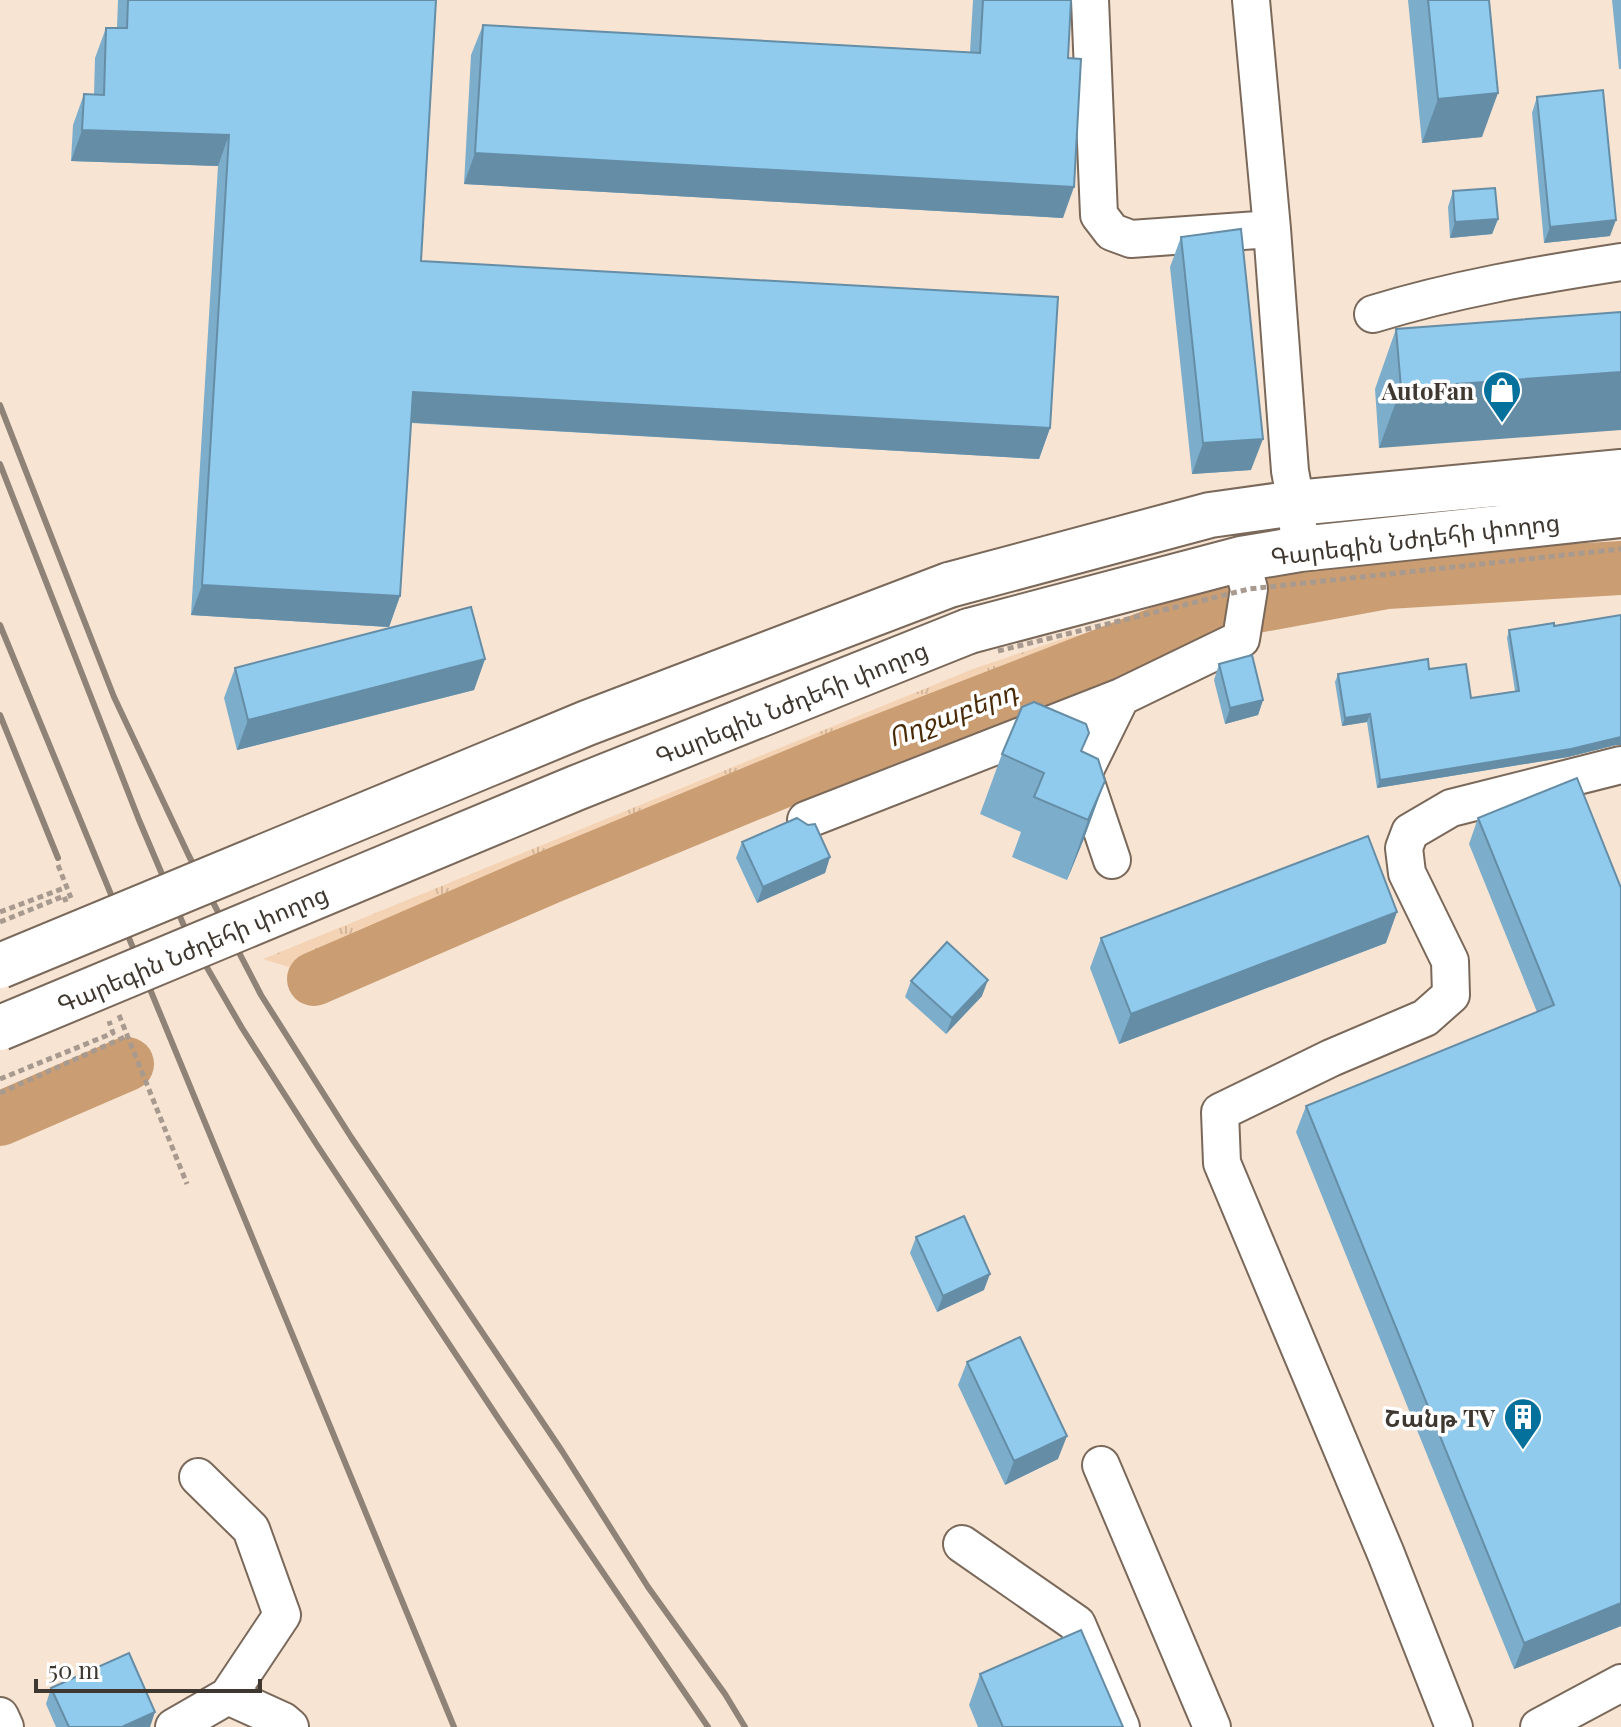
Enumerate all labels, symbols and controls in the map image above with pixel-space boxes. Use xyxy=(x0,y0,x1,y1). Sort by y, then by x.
shop icon: AutoFan xyxy=(1481,369,1523,424)
place label: AutoFan xyxy=(1381,374,1474,406)
street label: Գարեգին Նժդեհի փողոց xyxy=(1268,504,1562,572)
street label: Գարեգին Նժդեհի փողոց xyxy=(650,633,932,771)
water label: Ողջաբերդ xyxy=(882,672,1022,754)
street label: Գարեգին Նժդեհի փողոց xyxy=(52,876,332,1020)
building icon: Շանթ TV xyxy=(1502,1396,1544,1451)
place label: Շանթ TV xyxy=(1384,1401,1496,1433)
scale bar xyxy=(36,1643,260,1693)
text: 50 m xyxy=(48,1653,100,1685)

